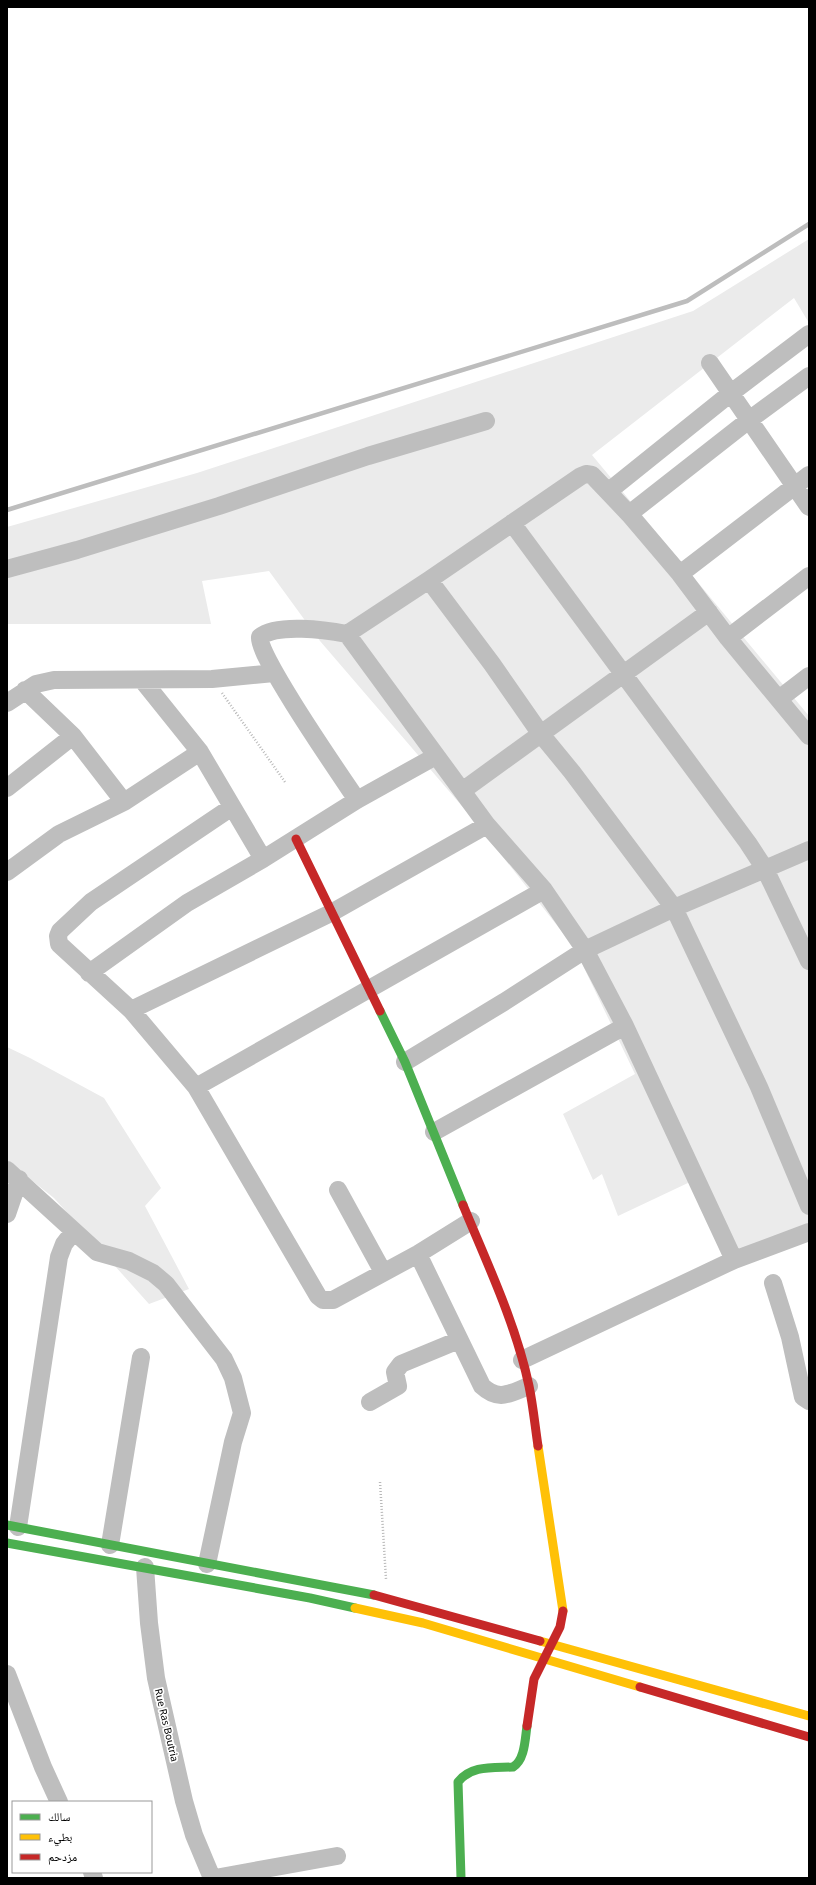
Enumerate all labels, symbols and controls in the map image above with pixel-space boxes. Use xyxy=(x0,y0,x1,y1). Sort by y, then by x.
street label: Rue Ras Boutria xyxy=(152,1687,182,1763)
legend xyxy=(12,1801,152,1873)
text: سالك xyxy=(48,1808,70,1825)
text: بطيء xyxy=(48,1828,72,1847)
text: مزدحم xyxy=(48,1848,77,1865)

